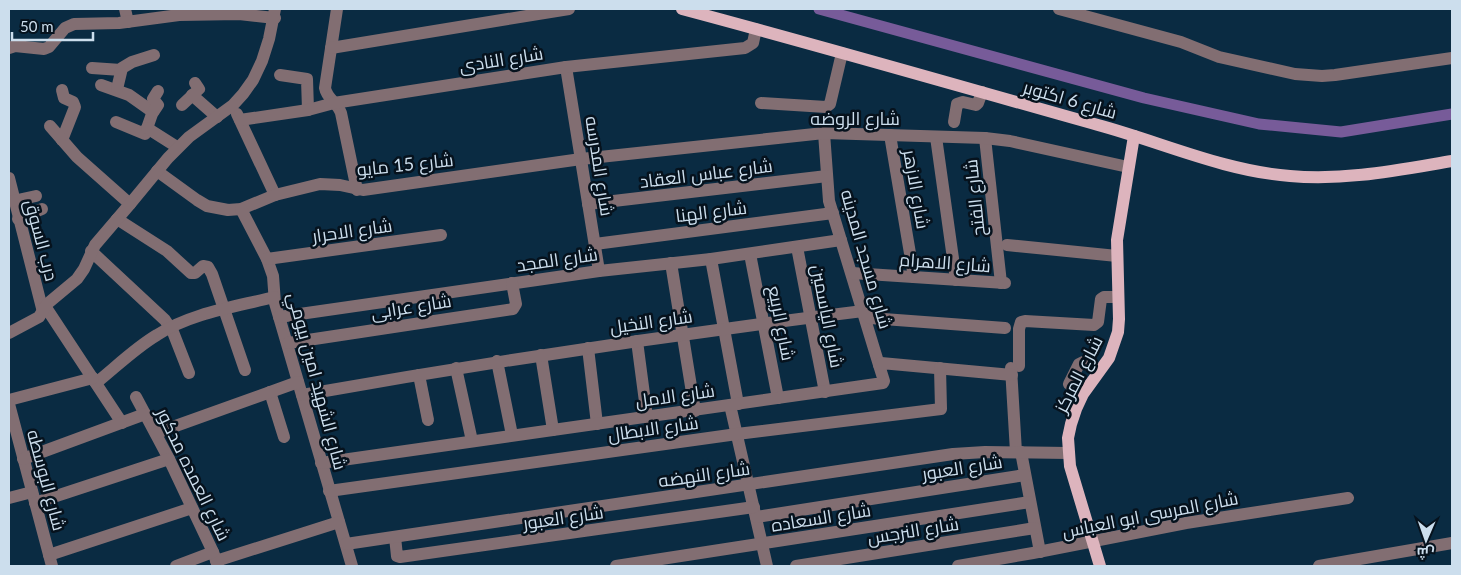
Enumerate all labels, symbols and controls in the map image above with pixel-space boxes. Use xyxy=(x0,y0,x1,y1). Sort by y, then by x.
scale bar xyxy=(12,10,94,42)
text: 50 m xyxy=(20,17,54,35)
street label: شارع النادى xyxy=(457,42,545,78)
street label: شارع 6 اكتوبر xyxy=(1019,75,1119,125)
street label: شارع الروضه xyxy=(810,107,900,131)
street label: شارع المدرسه xyxy=(579,114,619,218)
street label: شارع الازهر xyxy=(897,147,935,231)
street label: شارع 15 مايو xyxy=(356,148,455,182)
street label: شارع عباس العقاد xyxy=(638,154,774,194)
street label: شارع الفتح xyxy=(959,158,991,238)
street label: شارع مسجد المدينه xyxy=(835,187,897,332)
street label: شارع الهنا xyxy=(674,196,748,228)
street label: درب السوق xyxy=(19,197,63,284)
street label: شارع الاحرار xyxy=(309,213,394,249)
street label: شارع المجد xyxy=(515,242,599,278)
street label: شارع الاهرام xyxy=(898,248,992,278)
street label: شارع الياسمين xyxy=(805,262,849,370)
street label: شارع الربيع xyxy=(762,284,800,363)
street label: شارع عرابى xyxy=(369,289,453,325)
street label: شارع الشهيد امين بيومي xyxy=(280,290,352,473)
street label: شارع النخيل xyxy=(608,304,694,340)
street label: شارع المركز xyxy=(1049,332,1109,418)
street label: شارع الامل xyxy=(634,379,716,413)
street label: شارع العمده مدكور xyxy=(150,403,236,545)
street label: شارع الابطال xyxy=(606,411,700,447)
street label: شارع البوسطه xyxy=(21,427,71,533)
street label: شارع العبور xyxy=(919,450,1004,486)
street label: شارع النهضه xyxy=(657,457,751,493)
street label: شارع المرسى ابو العباس xyxy=(1060,486,1240,544)
street label: شارع السعاده xyxy=(770,498,873,538)
street label: شارع العبور xyxy=(520,500,605,536)
street label: شارع النرجس xyxy=(866,512,961,550)
north arrow xyxy=(1401,515,1451,565)
text: ش xyxy=(1416,544,1435,562)

